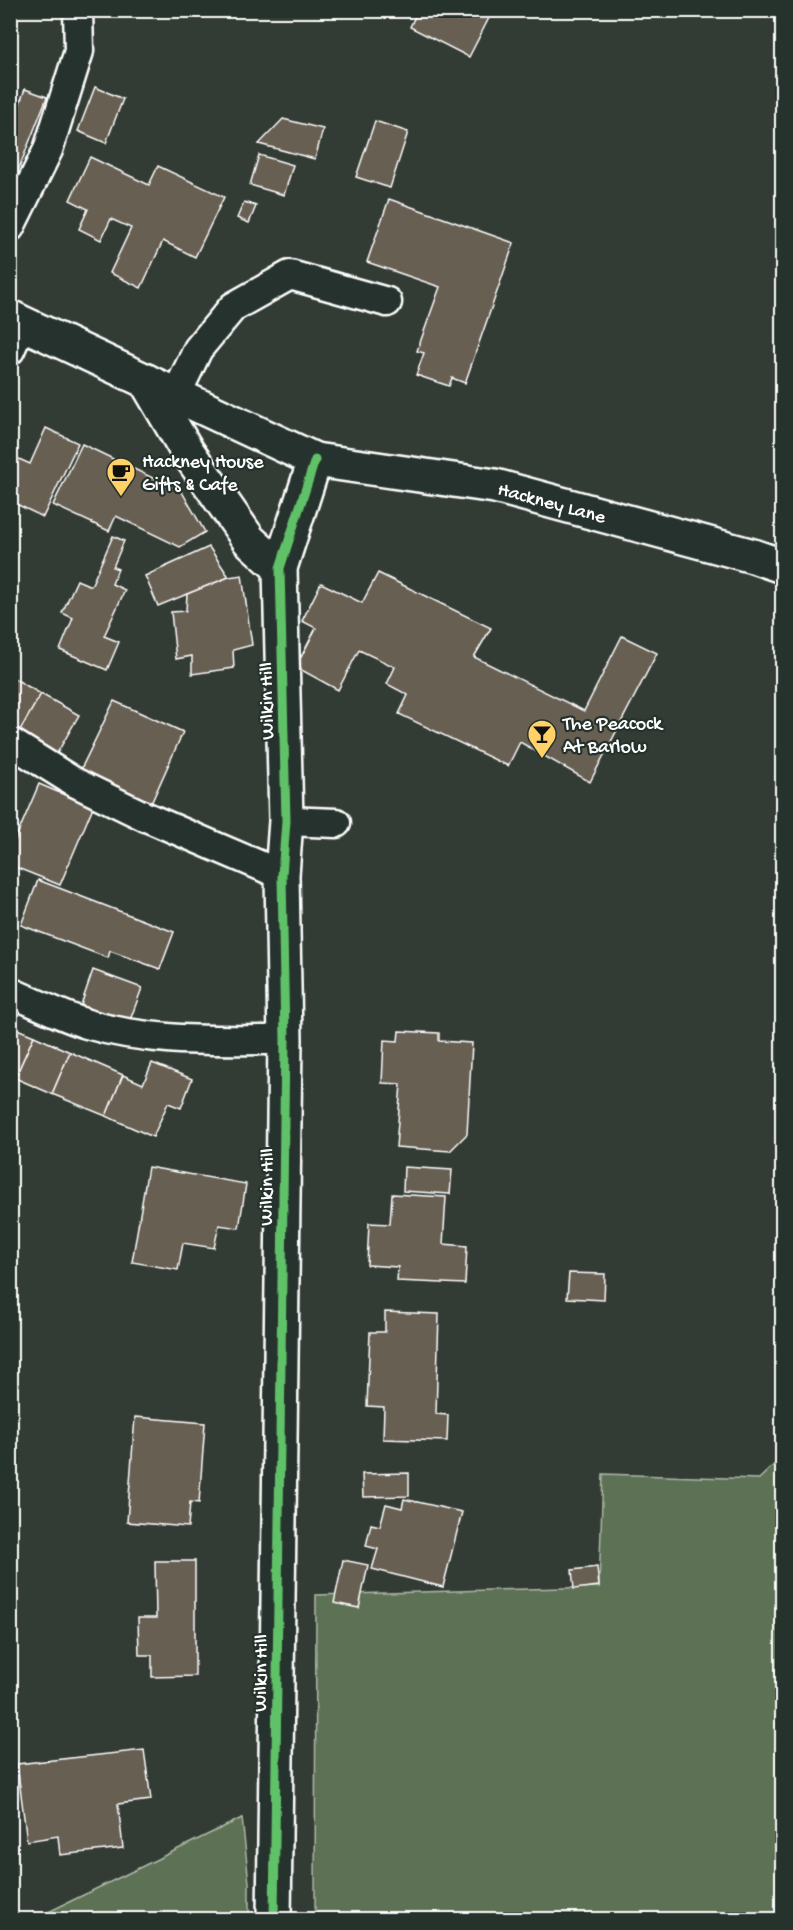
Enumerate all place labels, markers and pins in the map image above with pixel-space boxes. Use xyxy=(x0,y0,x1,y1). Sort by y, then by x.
place label: Hackney House Gifts & Cafe xyxy=(142,452,264,498)
cafe icon: Hackney House Gifts & Cafe xyxy=(105,456,137,498)
place label: The Peacock At Barlow xyxy=(562,714,664,760)
bar icon: The Peacock At Barlow xyxy=(526,718,558,760)

